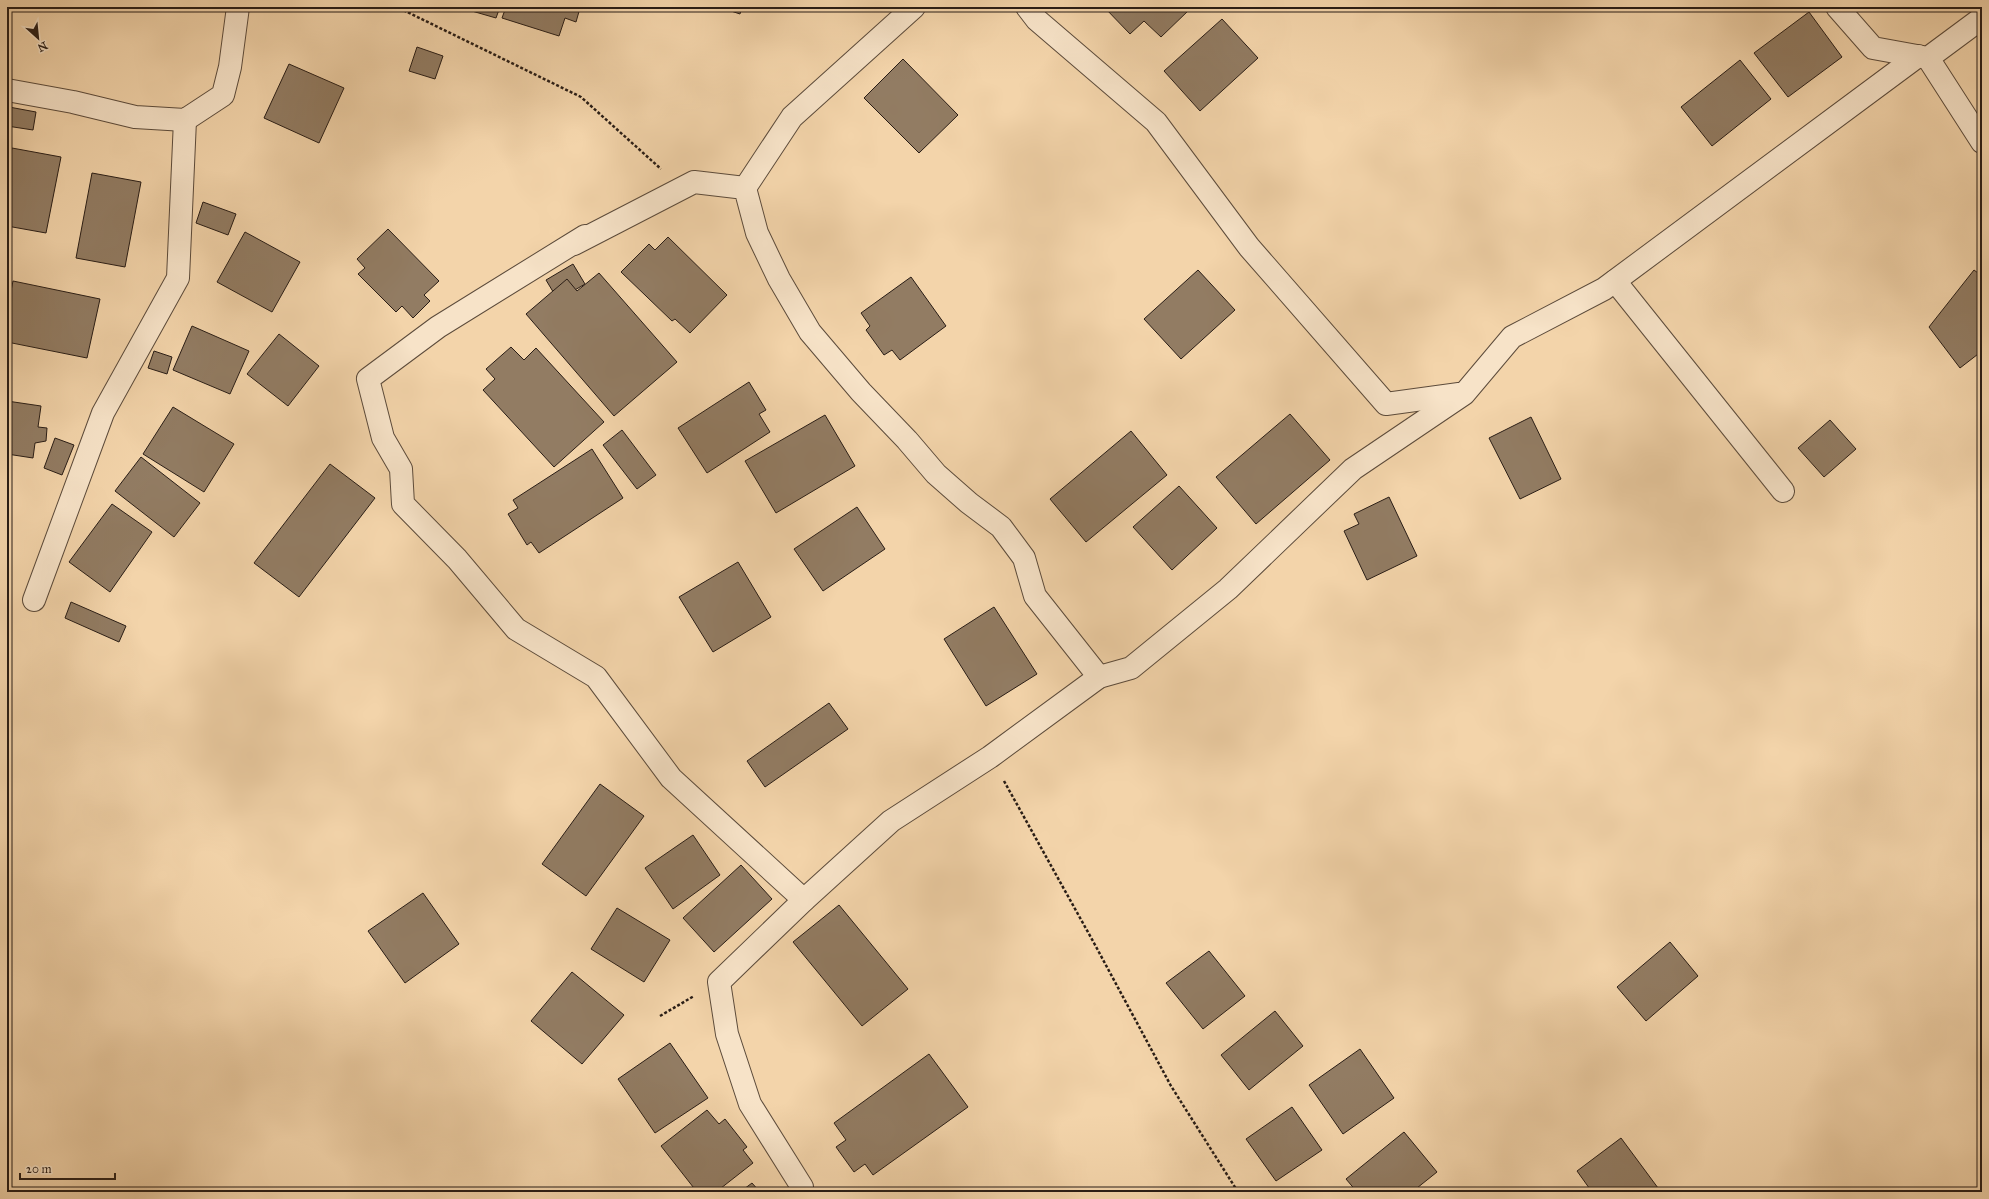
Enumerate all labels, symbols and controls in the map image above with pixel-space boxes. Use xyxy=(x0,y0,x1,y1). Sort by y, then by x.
north arrow xyxy=(18,18,58,58)
text: N xyxy=(35,39,49,55)
scale bar xyxy=(20,1155,115,1181)
text: 20 m xyxy=(26,1162,52,1176)

